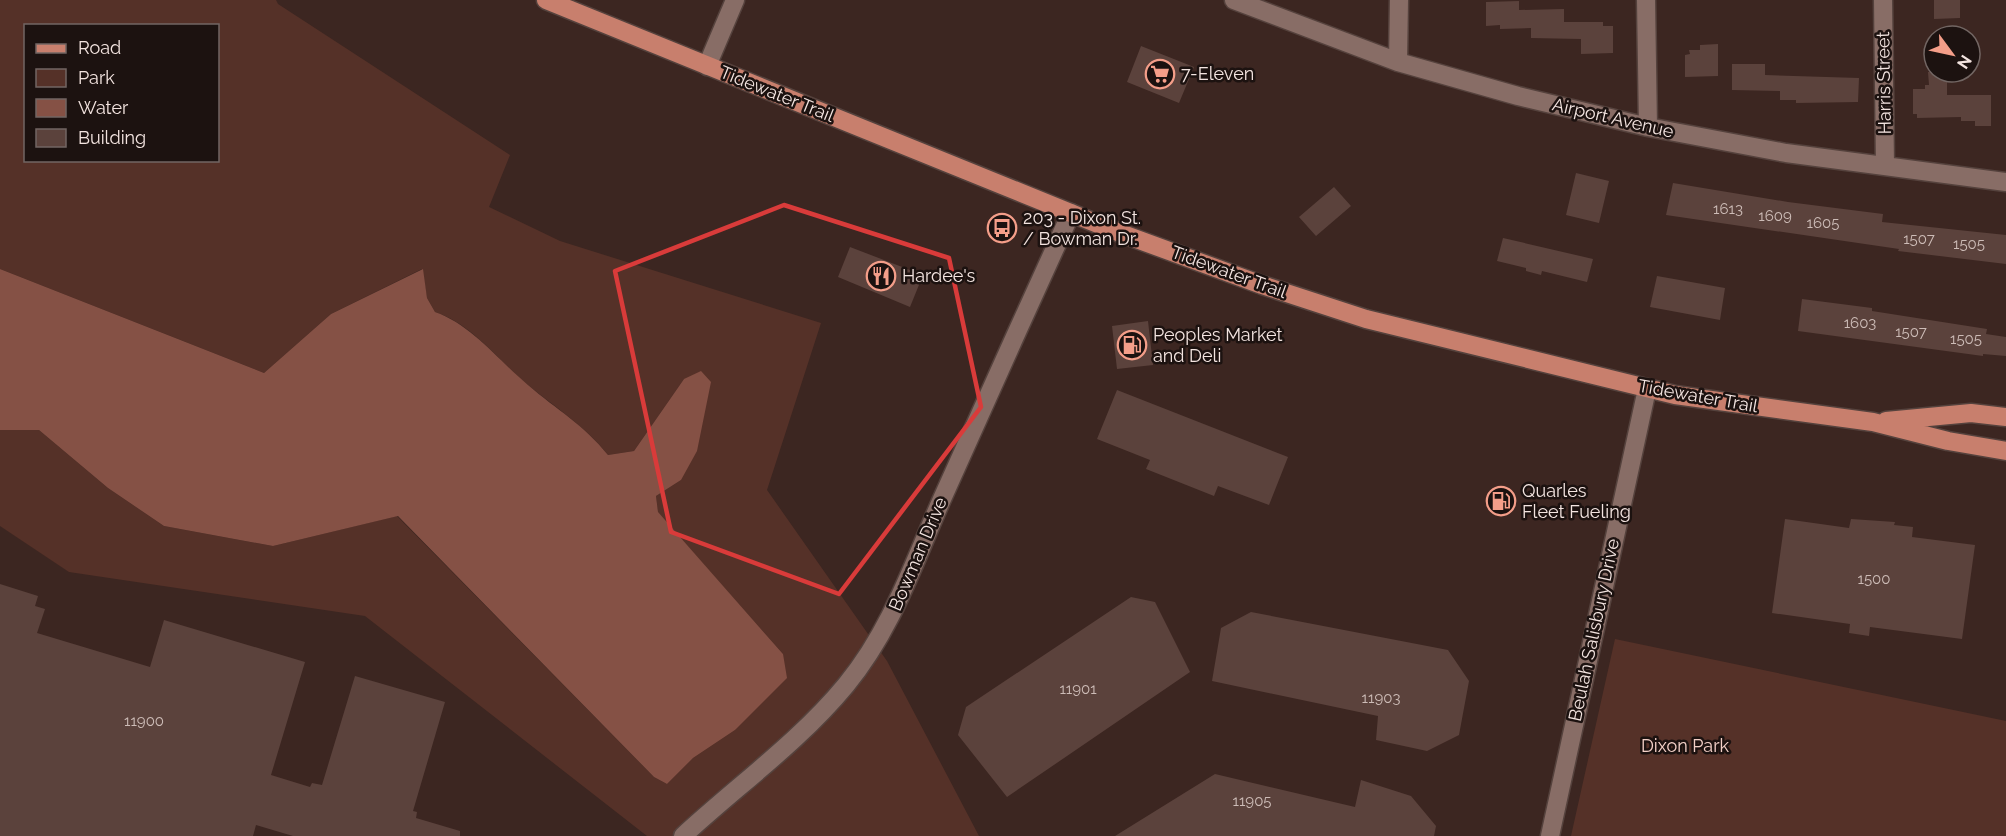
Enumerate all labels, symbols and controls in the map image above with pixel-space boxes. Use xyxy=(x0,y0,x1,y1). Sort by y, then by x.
legend xyxy=(24,24,219,162)
north arrow xyxy=(1922,24,1982,84)
street label: Harris Street xyxy=(1872,31,1895,135)
text: Road xyxy=(78,37,121,58)
text: N xyxy=(1953,52,1975,72)
supermarket icon: 7-Eleven xyxy=(1144,58,1176,90)
street label: Tidewater Trail xyxy=(717,61,837,126)
place label: 7-Eleven xyxy=(1181,63,1254,84)
text: Park xyxy=(78,67,115,88)
street label: Airport Avenue xyxy=(1550,93,1676,142)
text: Water xyxy=(78,97,129,118)
text: Building xyxy=(78,127,146,148)
house number: 1613 xyxy=(1713,200,1743,218)
place label: 203 - Dixon St. / Bowman Dr. xyxy=(1023,207,1141,249)
house number: 1609 xyxy=(1758,207,1792,225)
bus stop icon: 203 - Dixon St. / Bowman Dr. xyxy=(986,212,1018,244)
house number: 1605 xyxy=(1807,214,1839,232)
house number: 1507 xyxy=(1903,230,1935,248)
house number: 1505 xyxy=(1953,235,1985,253)
street label: Tidewater Trail xyxy=(1169,241,1290,302)
restaurant icon: Hardee's xyxy=(865,260,897,292)
place label: Hardee's xyxy=(902,265,976,286)
house number: 1603 xyxy=(1844,314,1876,332)
house number: 1507 xyxy=(1895,323,1927,341)
place label: Peoples Market and Deli xyxy=(1153,324,1283,366)
fuel station icon: Peoples Market and Deli xyxy=(1116,329,1148,361)
house number: 1505 xyxy=(1950,330,1982,348)
street label: Tidewater Trail xyxy=(1637,375,1760,416)
place label: Quarles Fleet Fueling xyxy=(1522,480,1631,522)
fuel station icon: Quarles Fleet Fueling xyxy=(1485,485,1517,517)
street label: Bowman Drive xyxy=(884,493,951,614)
street label: Beulah Salisbury Drive xyxy=(1564,536,1623,723)
house number: 1500 xyxy=(1858,570,1890,588)
house number: 11901 xyxy=(1059,680,1097,698)
house number: 11903 xyxy=(1362,689,1400,707)
house number: 11900 xyxy=(124,712,164,730)
park label: Dixon Park xyxy=(1641,735,1729,756)
house number: 11905 xyxy=(1233,792,1272,810)

